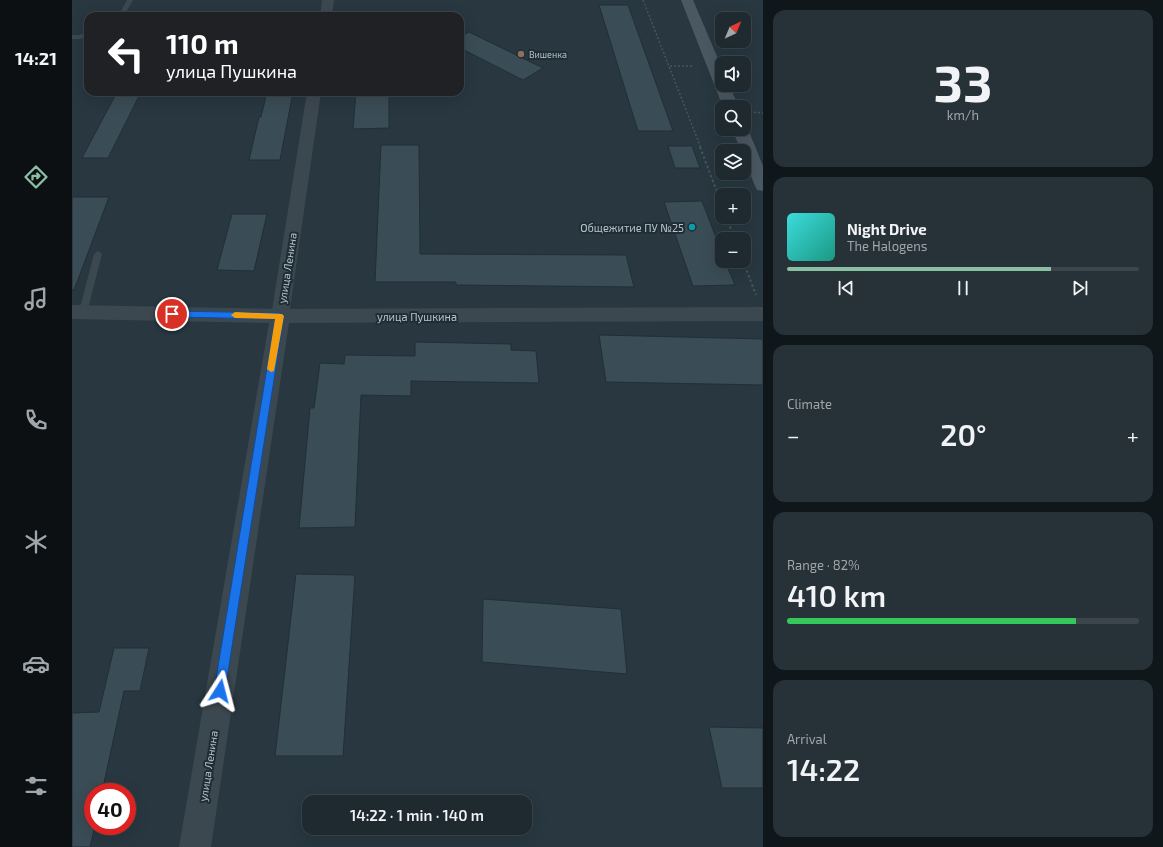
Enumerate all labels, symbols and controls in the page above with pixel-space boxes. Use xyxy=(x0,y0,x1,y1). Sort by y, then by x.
north arrow xyxy=(715,12,751,48)
map controls xyxy=(715,12,751,268)
text: 110 m xyxy=(166,26,239,60)
icon: left xyxy=(100,28,152,80)
text: 14:21 xyxy=(15,47,57,69)
marker: Вишенка xyxy=(516,49,526,59)
place label: Вишенка xyxy=(529,49,567,60)
text: 33 xyxy=(934,50,992,112)
button: sound xyxy=(715,56,751,92)
text: улица Пушкина xyxy=(166,60,297,82)
button: search xyxy=(715,100,751,136)
text: km/h xyxy=(947,107,979,123)
button: layers xyxy=(715,144,751,180)
icon: directions xyxy=(22,163,50,191)
button: + xyxy=(715,188,751,224)
text: Night Drive xyxy=(847,220,927,238)
place label: Общежитие ПУ №25 xyxy=(580,221,684,234)
marker: Общежитие ПУ №25 xyxy=(687,222,697,232)
street label: улица Ленина xyxy=(275,232,300,305)
button: − xyxy=(715,232,751,268)
text: The Halogens xyxy=(847,238,927,254)
icon: previous xyxy=(835,277,857,299)
icon: pause xyxy=(952,277,974,299)
icon: next xyxy=(1069,277,1091,299)
icon: music xyxy=(22,285,50,313)
pin xyxy=(155,297,189,331)
icon: arrive xyxy=(161,303,183,325)
street label: улица Пушкина xyxy=(377,310,457,324)
text: Climate xyxy=(787,396,832,412)
icon: phone xyxy=(22,406,50,434)
text: 20° xyxy=(940,416,987,452)
text: − xyxy=(787,422,800,448)
text: + xyxy=(1127,422,1139,448)
icon: climate xyxy=(22,528,50,556)
text: Range · 82% xyxy=(787,557,860,573)
text: 410 km xyxy=(787,577,886,613)
icon: car xyxy=(22,650,50,678)
position arrow xyxy=(199,670,241,712)
street label: улица Ленина xyxy=(196,730,221,803)
text: Arrival xyxy=(787,731,827,747)
text: 14:22 xyxy=(787,751,860,787)
icon: filters xyxy=(22,772,50,800)
speed limit sign: 40 xyxy=(84,783,136,835)
text: 14:22 · 1 min · 140 m xyxy=(350,806,484,824)

